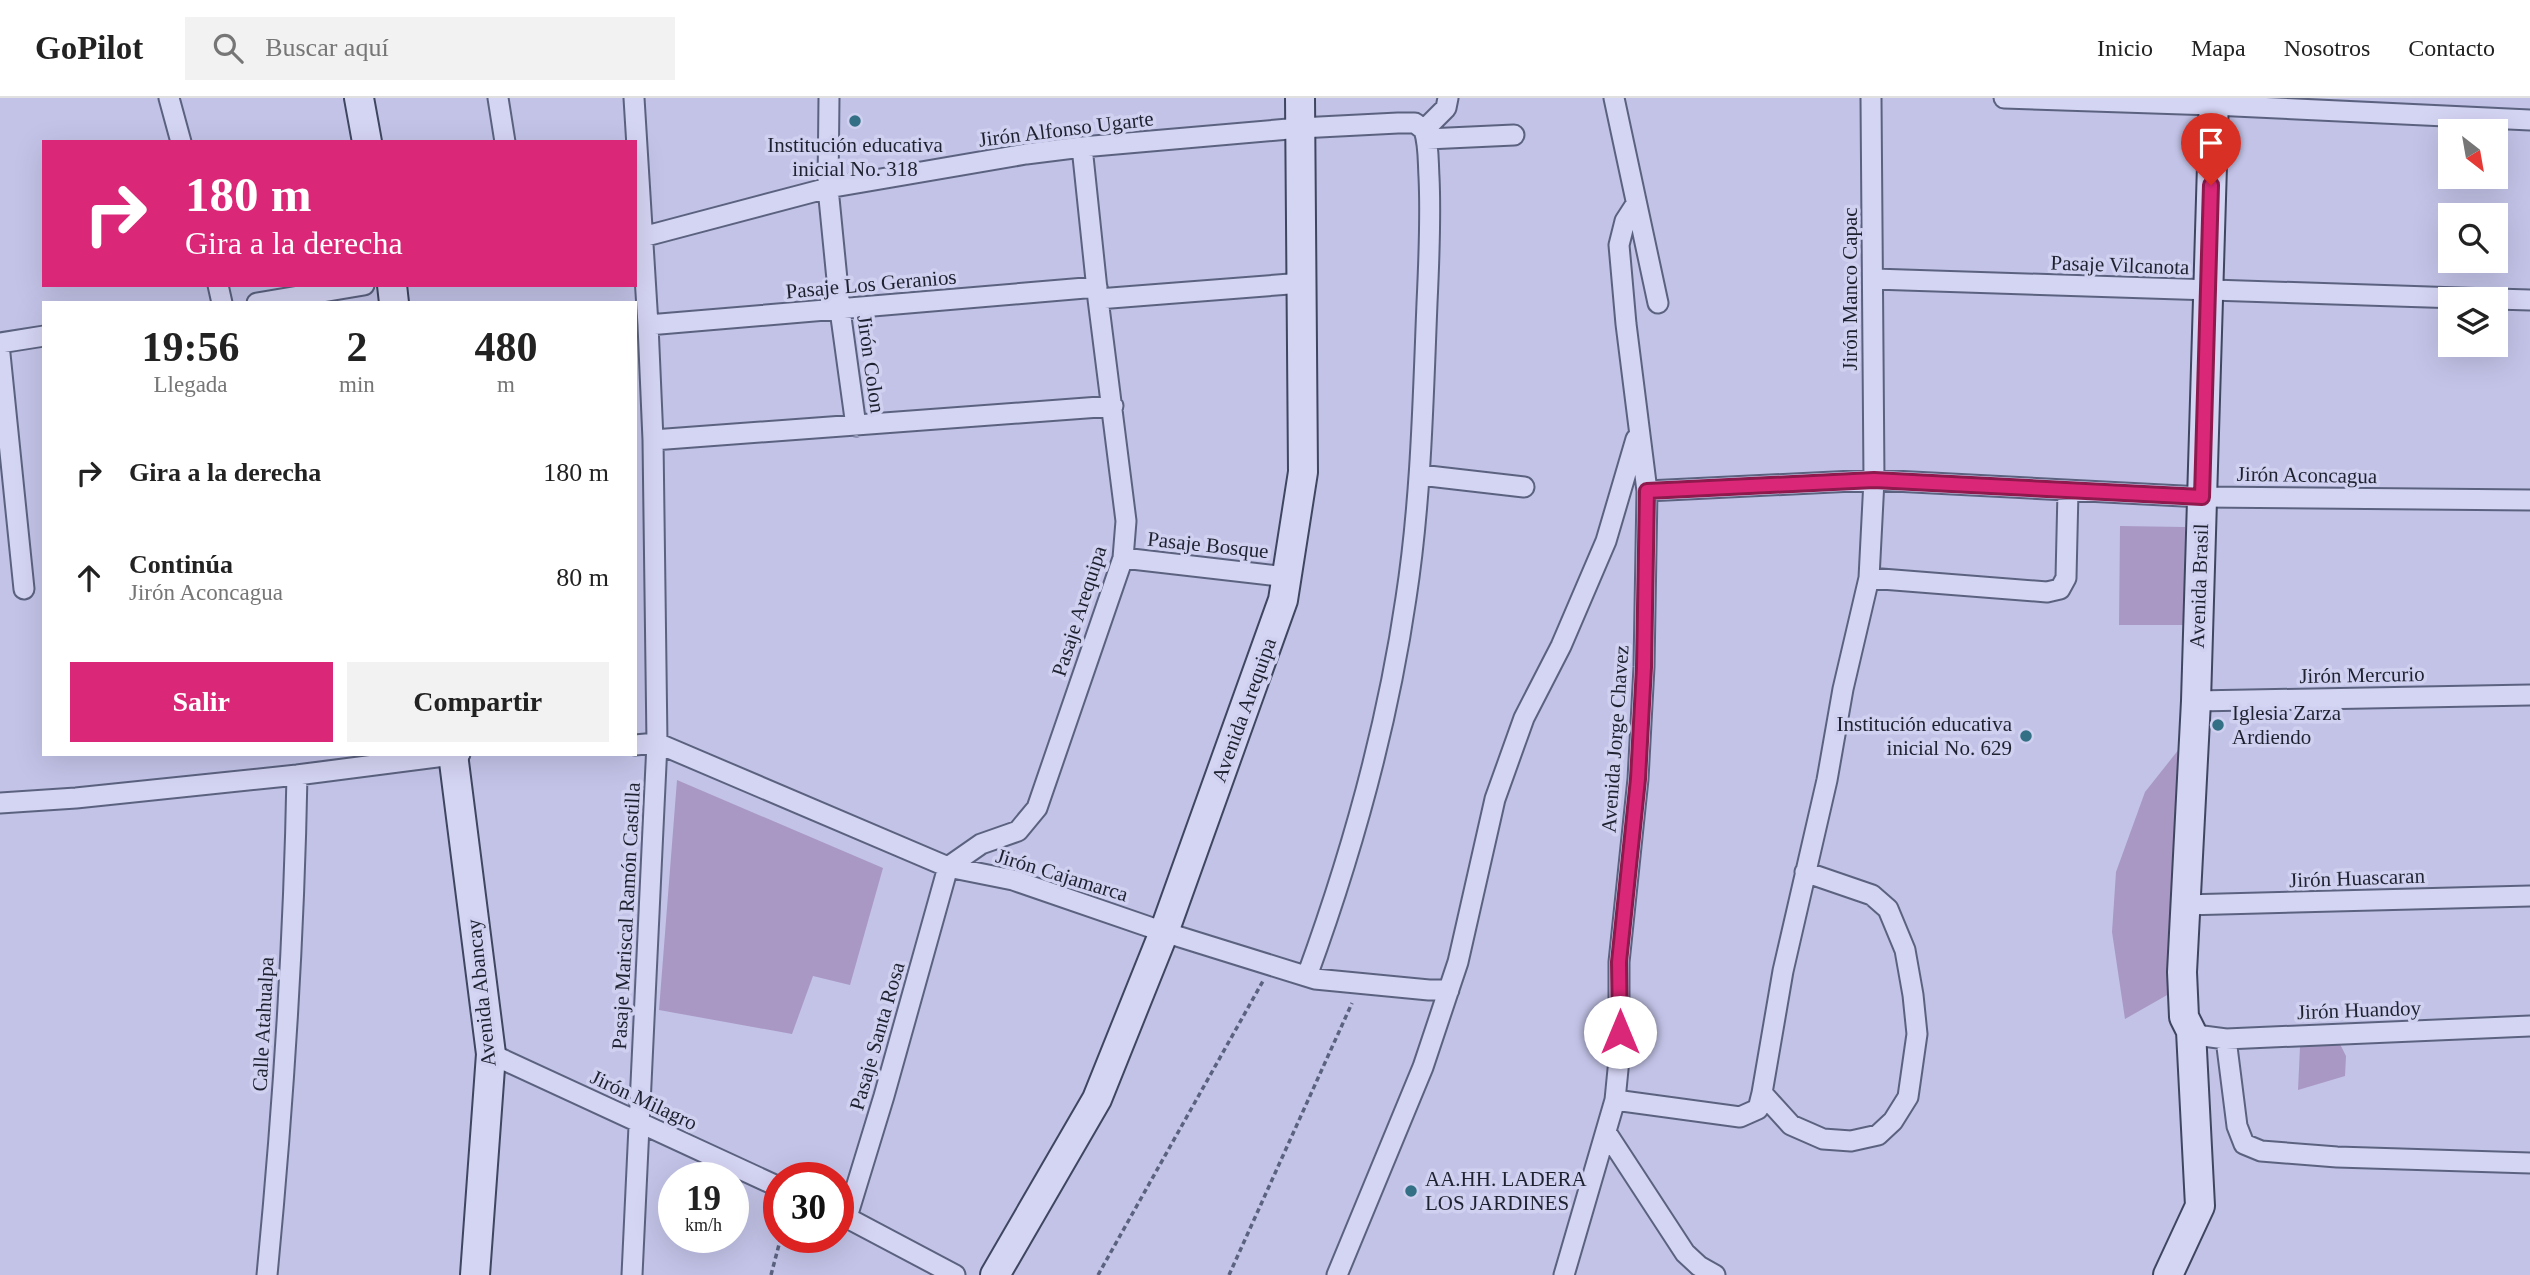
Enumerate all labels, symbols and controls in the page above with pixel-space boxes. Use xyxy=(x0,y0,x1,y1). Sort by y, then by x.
search box xyxy=(185,17,675,80)
icon: search xyxy=(209,29,247,67)
text: GoPilot xyxy=(35,30,143,66)
text: Buscar aquí xyxy=(265,33,389,62)
text: Inicio xyxy=(2097,35,2153,61)
text: Mapa xyxy=(2191,35,2246,61)
text: Nosotros xyxy=(2284,35,2370,61)
text: Contacto xyxy=(2408,35,2495,61)
street label: Jirón Alfonso Ugarte xyxy=(977,106,1155,152)
marker: Institución educativa inicial No. 318 xyxy=(847,113,863,129)
pin xyxy=(2181,113,2241,185)
north arrow xyxy=(2438,119,2508,189)
map controls xyxy=(2438,119,2508,357)
icon: arrive xyxy=(2192,124,2230,162)
place label: Institución educativa inicial No. 318 xyxy=(767,133,943,181)
text: 180 m xyxy=(185,167,312,222)
icon: right xyxy=(70,168,161,259)
button: search xyxy=(2438,203,2508,273)
street label: Jirón Manco Capac xyxy=(1838,207,1862,371)
text: Gira a la derecha xyxy=(185,225,403,261)
street label: Pasaje Vilcanota xyxy=(2050,251,2190,279)
street label: Pasaje Los Geranios xyxy=(785,265,957,303)
button: layers xyxy=(2438,287,2508,357)
street label: Jirón Colon xyxy=(852,314,890,415)
text: 19:56 xyxy=(142,324,240,370)
text: 2 xyxy=(346,324,367,370)
text: 480 xyxy=(474,324,537,370)
text: Llegada xyxy=(154,372,228,397)
text: min xyxy=(339,372,375,397)
text: m xyxy=(497,372,515,397)
icon: right xyxy=(70,454,108,492)
text: Gira a la derecha xyxy=(129,458,321,487)
text: 180 m xyxy=(543,458,609,487)
street label: Jirón Aconcagua xyxy=(2237,462,2378,488)
street label: Avenida Brasil xyxy=(2185,523,2213,649)
street label: Pasaje Bosque xyxy=(1146,527,1270,563)
street label: Pasaje Arequipa xyxy=(1047,542,1112,679)
text: Continúa xyxy=(129,550,233,579)
icon: ahead xyxy=(70,559,108,597)
text: 80 m xyxy=(556,563,609,592)
text: Jirón Aconcagua xyxy=(129,580,283,605)
street label: Avenida Arequipa xyxy=(1207,634,1281,785)
street label: Avenida Jorge Chavez xyxy=(1596,644,1634,834)
button: Salir xyxy=(70,662,333,742)
button: Compartir xyxy=(347,662,609,742)
street label: Jirón Mercurio xyxy=(2299,662,2425,688)
place label: Iglesia Zarza Ardiendo xyxy=(2232,701,2342,749)
place label: Institución educativa inicial No. 629 xyxy=(1836,712,2013,760)
marker: Iglesia Zarza Ardiendo xyxy=(2210,717,2226,733)
marker: Institución educativa inicial No. 629 xyxy=(2018,728,2034,744)
street label: Pasaje Mariscal Ramón Castilla xyxy=(607,781,645,1050)
street label: Jirón Cajamarca xyxy=(993,843,1132,907)
street label: Jirón Huascaran xyxy=(2289,864,2426,892)
street label: Avenida Abancay xyxy=(461,918,501,1068)
street label: Calle Atahualpa xyxy=(247,955,279,1092)
street label: Pasaje Santa Rosa xyxy=(844,959,910,1113)
position arrow xyxy=(1583,995,1657,1069)
street label: Jirón Huandoy xyxy=(2296,996,2422,1024)
street label: Jirón Milagro xyxy=(587,1065,701,1135)
speed limit sign: 30 xyxy=(763,1162,854,1253)
place label: AA.HH. LADERA LOS JARDINES xyxy=(1425,1167,1587,1215)
text: 19 xyxy=(686,1179,721,1218)
marker: AA.HH. LADERA LOS JARDINES xyxy=(1403,1183,1419,1199)
text: km/h xyxy=(685,1215,722,1235)

